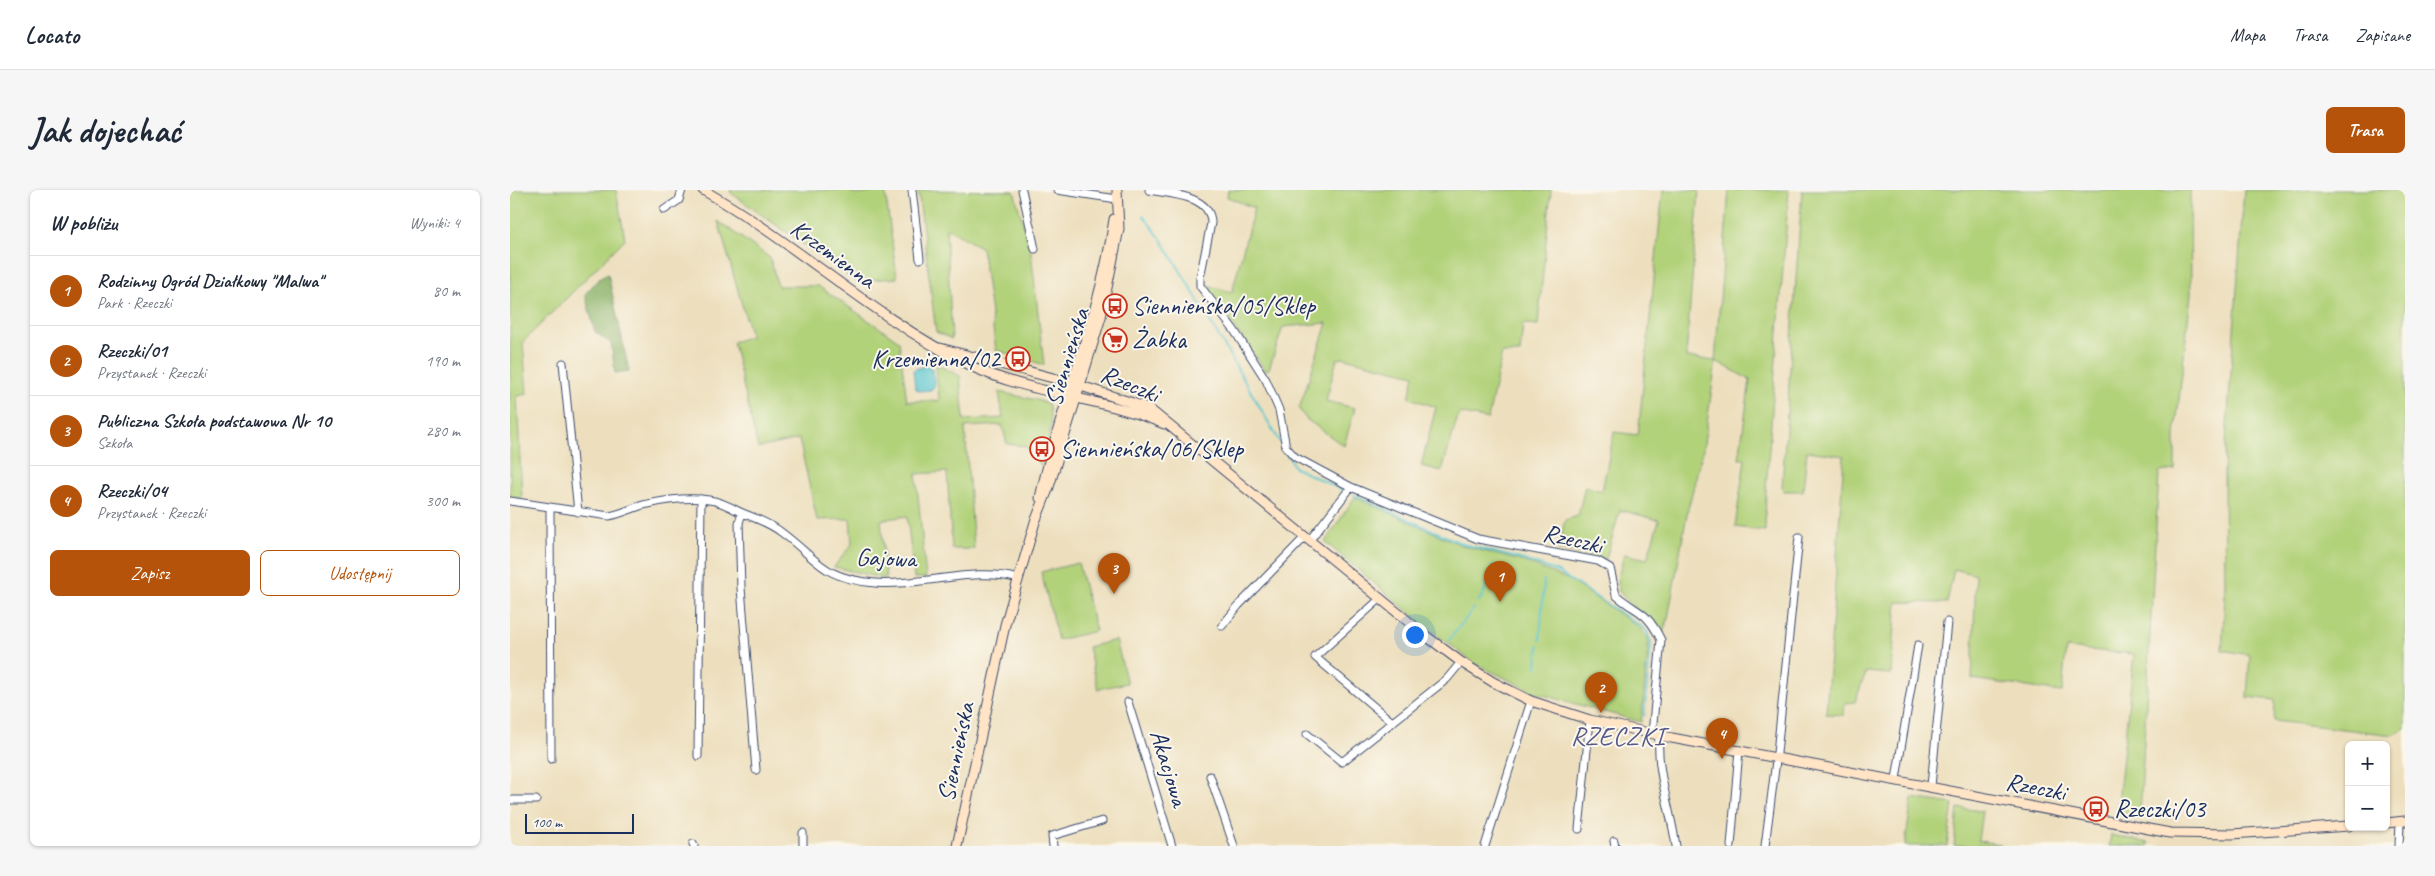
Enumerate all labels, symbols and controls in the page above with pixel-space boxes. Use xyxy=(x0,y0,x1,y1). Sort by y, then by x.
text: Locato xyxy=(25,20,79,50)
text: Mapa xyxy=(2230,24,2265,46)
text: Trasa xyxy=(2293,24,2327,46)
text: Zapisane xyxy=(2355,24,2410,46)
button: Trasa xyxy=(2326,107,2405,153)
text: Jak dojechać xyxy=(30,108,181,153)
text: W pobliżu xyxy=(50,210,117,236)
street label: Krzemienna xyxy=(784,212,884,297)
text: Wyniki: 4 xyxy=(409,213,460,233)
text: Rodzinny Ogród Działkowy "Malwa" xyxy=(97,269,323,293)
text: 1 xyxy=(62,281,70,301)
text: 80 m xyxy=(433,281,460,301)
place label: Siennieńska/05/Sklep xyxy=(1132,290,1316,322)
text: Park · Rzeczki xyxy=(97,293,172,313)
bus stop icon: Siennieńska/05/Sklep xyxy=(1102,293,1128,319)
street label: Siennieńska xyxy=(1037,302,1098,410)
place label: Żabka xyxy=(1132,324,1188,356)
supermarket icon: Żabka xyxy=(1102,327,1128,353)
text: Rzeczki/01 xyxy=(97,339,167,363)
place label: Krzemienna/02 xyxy=(872,343,1002,375)
bus stop icon: Krzemienna/02 xyxy=(1005,346,1031,372)
text: 2 xyxy=(62,351,70,371)
text: 190 m xyxy=(426,351,460,371)
street label: Rzeczki xyxy=(1096,358,1167,411)
text: Przystanek · Rzeczki xyxy=(97,363,206,383)
text: Publiczna Szkoła podstawowa Nr 10 xyxy=(97,409,331,433)
text: 3 xyxy=(62,421,70,441)
text: 280 m xyxy=(426,421,460,441)
text: Szkoła xyxy=(97,433,132,453)
place label: Siennieńska/06/Sklep xyxy=(1060,433,1244,465)
bus stop icon: Siennieńska/06/Sklep xyxy=(1029,436,1055,462)
text: Rzeczki/04 xyxy=(97,479,167,503)
text: 4 xyxy=(62,491,70,511)
text: 300 m xyxy=(426,491,460,511)
text: Przystanek · Rzeczki xyxy=(97,503,206,523)
street label: Rzeczki xyxy=(1540,517,1609,562)
street label: Gajowa xyxy=(855,541,919,575)
button: Zapisz xyxy=(50,550,250,596)
button: Udostępnij xyxy=(260,550,460,596)
pin: 3 xyxy=(1098,553,1130,594)
pin: 1 xyxy=(1484,561,1516,602)
your location xyxy=(1402,622,1428,648)
pin: 2 xyxy=(1585,672,1617,713)
street label: Siennieńska xyxy=(930,697,983,805)
pin: 4 xyxy=(1706,718,1738,759)
district label: RZECZKI xyxy=(1571,720,1670,753)
street label: Akacjowa xyxy=(1142,726,1197,813)
map controls xyxy=(2345,741,2390,831)
button: + xyxy=(2345,741,2390,786)
street label: Rzeczki xyxy=(2003,766,2072,809)
button: − xyxy=(2345,786,2390,831)
place label: Rzeczki/03 xyxy=(2114,793,2207,825)
bus stop icon: Rzeczki/03 xyxy=(2083,796,2109,822)
scale bar xyxy=(525,811,634,834)
text: 100 m xyxy=(532,814,562,831)

